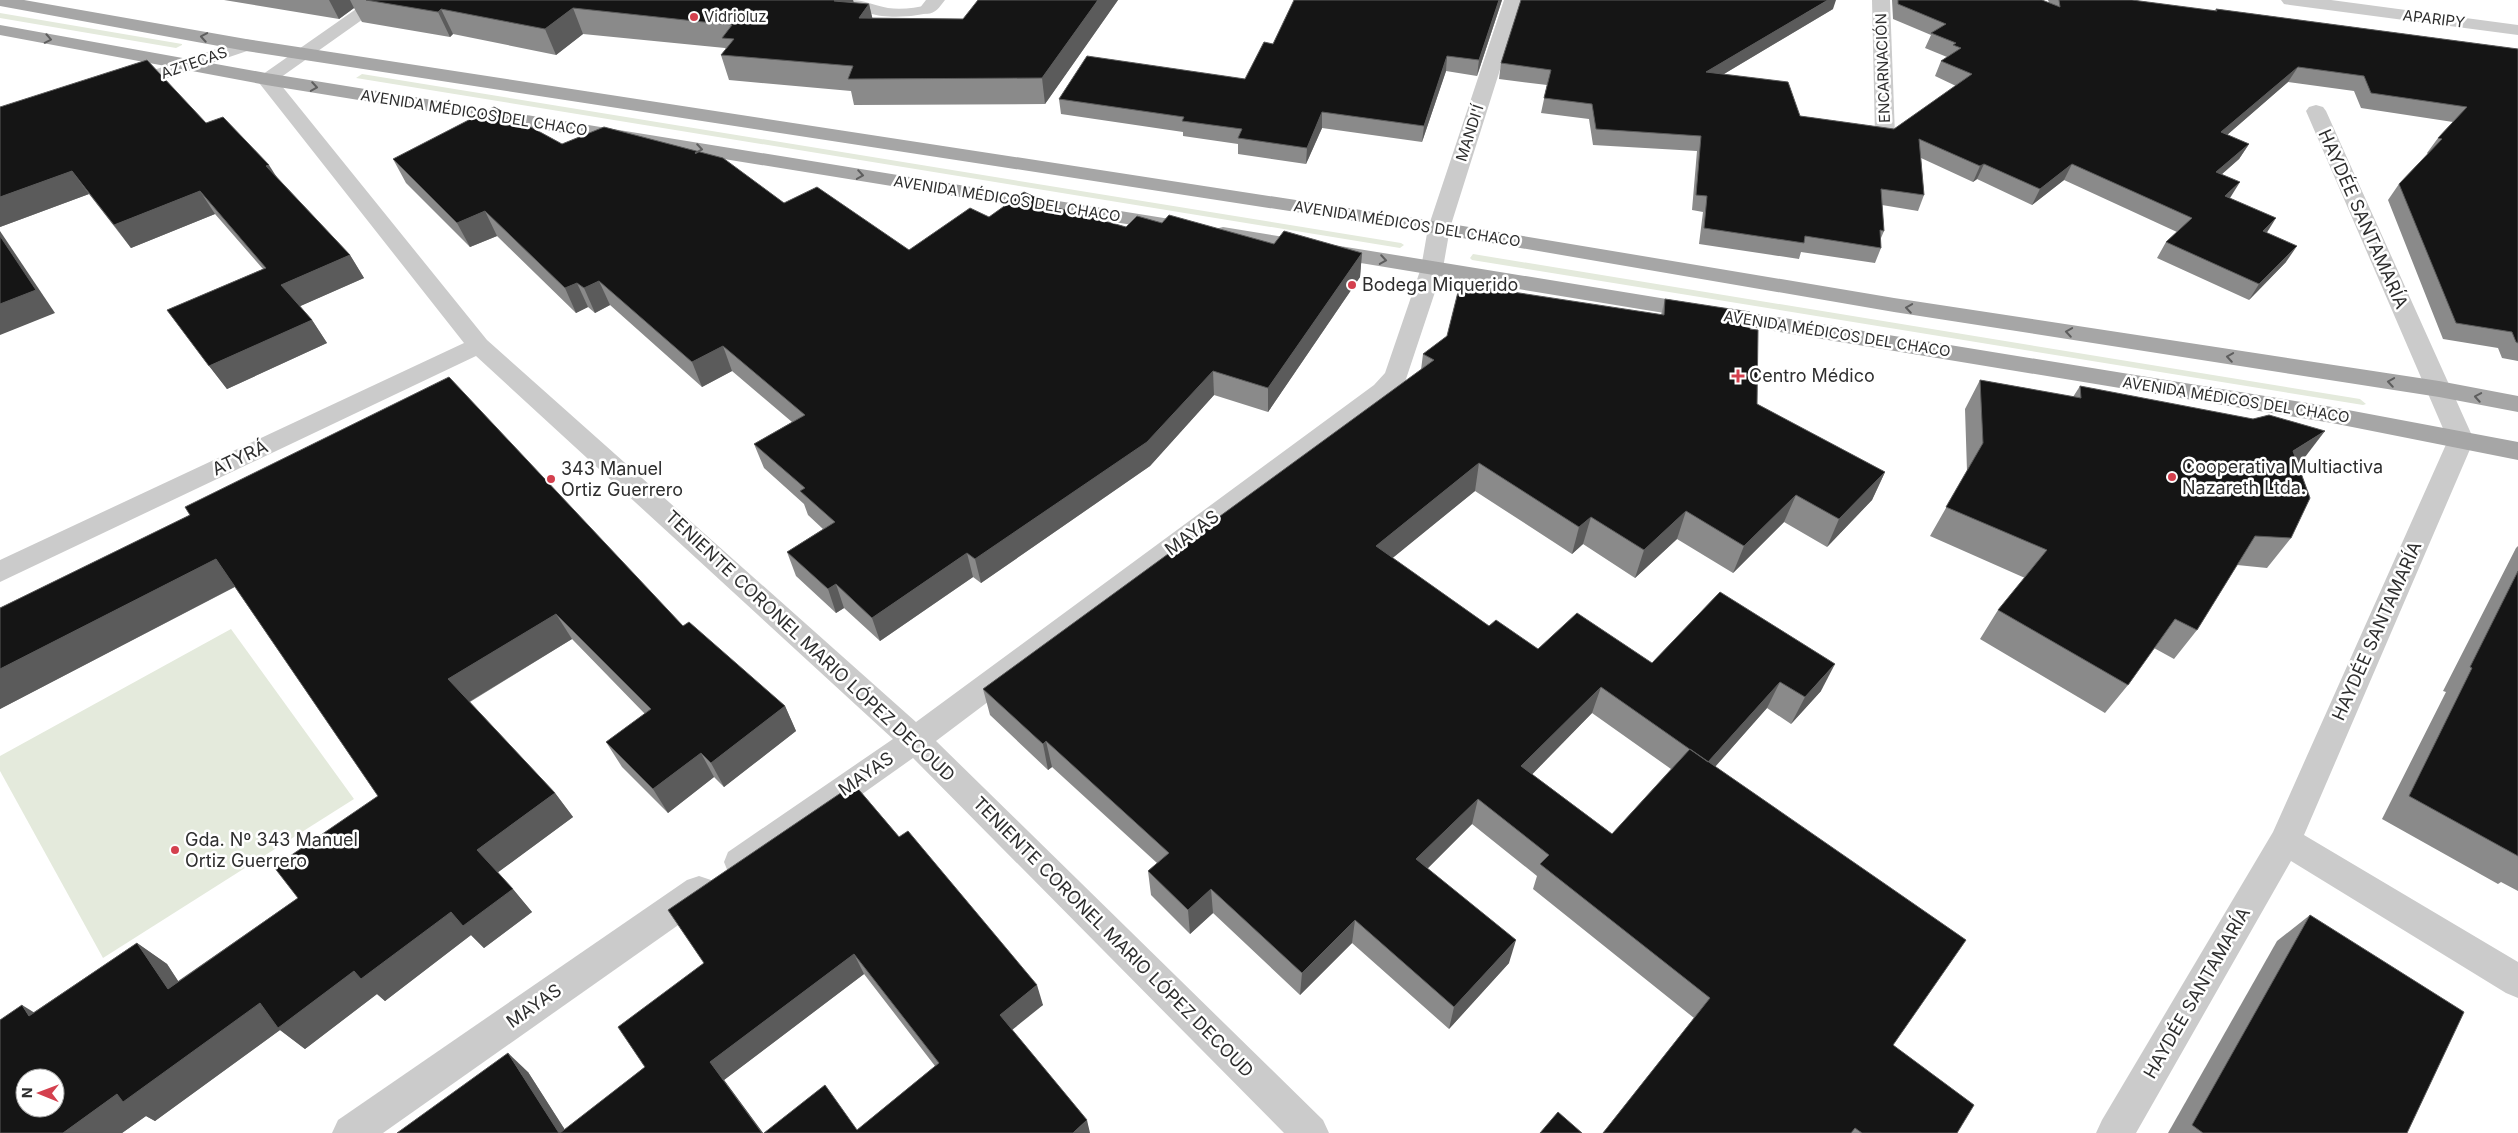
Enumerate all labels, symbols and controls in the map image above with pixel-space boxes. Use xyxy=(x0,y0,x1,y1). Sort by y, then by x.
street label: APARIPY xyxy=(2402,5,2466,32)
place label: Vidrioluz xyxy=(704,7,766,26)
marker: Vidrioluz xyxy=(688,11,700,23)
street label: ENCARNACIÓN xyxy=(1871,13,1894,123)
one-way arrow xyxy=(43,33,52,43)
one-way arrow xyxy=(199,33,208,43)
street label: AZTECAS xyxy=(158,42,230,83)
one-way arrow xyxy=(311,81,319,92)
street label: AVENIDA MÉDICOS DEL CHACO xyxy=(359,85,589,140)
street label: MANDI'Í xyxy=(1451,102,1488,164)
street label: HAYDÉE SANTAMARÍA xyxy=(2314,126,2413,312)
one-way arrow xyxy=(695,144,704,154)
one-way arrow xyxy=(856,169,864,180)
street label: AVENIDA MÉDICOS DEL CHACO xyxy=(892,171,1122,226)
street label: AVENIDA MÉDICOS DEL CHACO xyxy=(1292,196,1522,251)
one-way arrow xyxy=(1379,254,1387,264)
place label: Bodega Miquerido xyxy=(1362,274,1518,295)
marker: Bodega Miquerido xyxy=(1346,279,1358,291)
one-way arrow xyxy=(1904,303,1913,313)
street label: AVENIDA MÉDICOS DEL CHACO xyxy=(1722,306,1952,361)
one-way arrow xyxy=(2065,328,2074,338)
one-way arrow xyxy=(2226,352,2234,363)
place label: Centro Médico xyxy=(1749,365,1875,386)
marker: Centro Médico xyxy=(1731,369,1745,383)
street label: AVENIDA MÉDICOS DEL CHACO xyxy=(2121,372,2351,427)
one-way arrow xyxy=(2386,377,2394,388)
one-way arrow xyxy=(2474,392,2483,402)
street label: ATYRÁ xyxy=(208,435,271,480)
place label: Cooperativa Multiactiva Nazareth Ltda. xyxy=(2182,456,2383,498)
place label: 343 Manuel Ortiz Guerrero xyxy=(561,458,683,500)
marker: Cooperativa Multiactiva Nazareth Ltda. xyxy=(2166,471,2178,483)
marker: 343 Manuel Ortiz Guerrero xyxy=(545,473,557,485)
street label: TENIENTE CORONEL MARIO LÓPEZ DECOUD xyxy=(661,505,960,786)
street label: MAYAS xyxy=(1161,505,1223,560)
street label: HAYDÉE SANTAMARÍA xyxy=(2327,538,2426,724)
street label: MAYAS xyxy=(834,747,897,800)
street label: TENIENTE CORONEL MARIO LÓPEZ DECOUD xyxy=(969,791,1259,1081)
place label: Gda. Nº 343 Manuel Ortiz Guerrero xyxy=(185,829,358,871)
marker: Gda. Nº 343 Manuel Ortiz Guerrero xyxy=(169,844,181,856)
street label: HAYDÉE SANTAMARÍA xyxy=(2138,903,2254,1082)
street label: MAYAS xyxy=(502,979,565,1032)
north arrow xyxy=(15,1068,65,1118)
text: N xyxy=(18,1087,35,1098)

